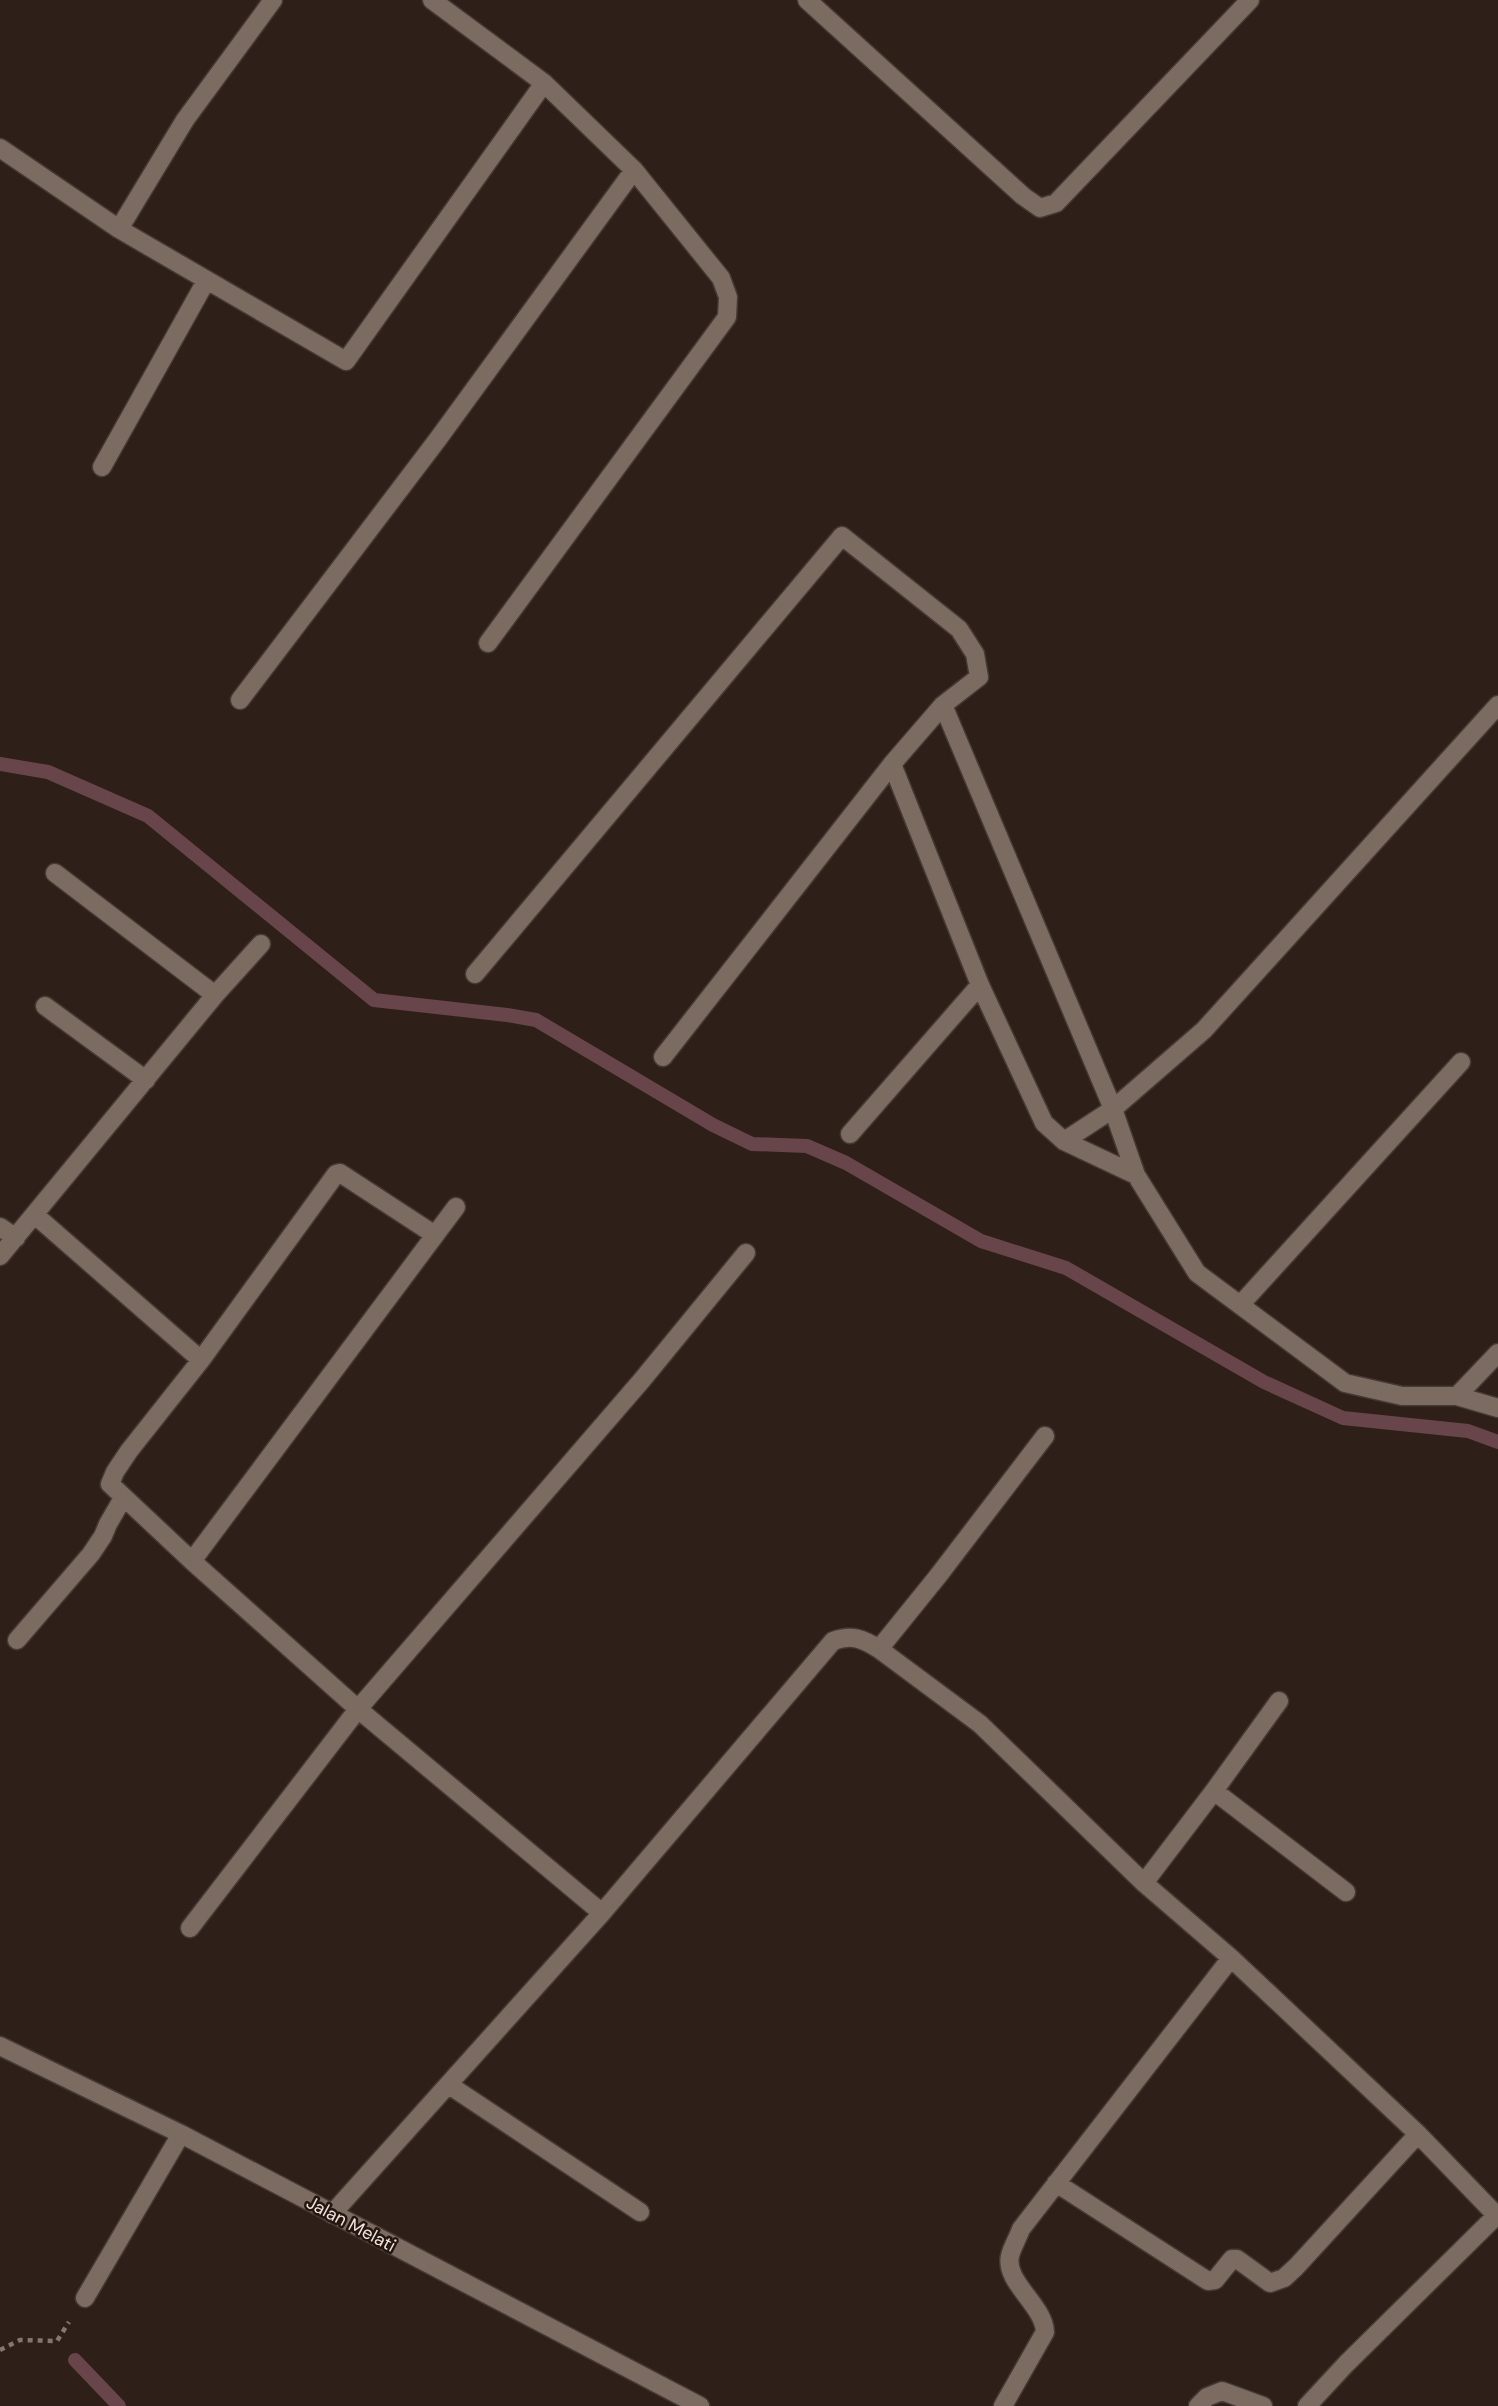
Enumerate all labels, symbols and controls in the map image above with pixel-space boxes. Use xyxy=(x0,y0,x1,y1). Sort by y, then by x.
street label: Jalan Melati xyxy=(302,2190,400,2258)

